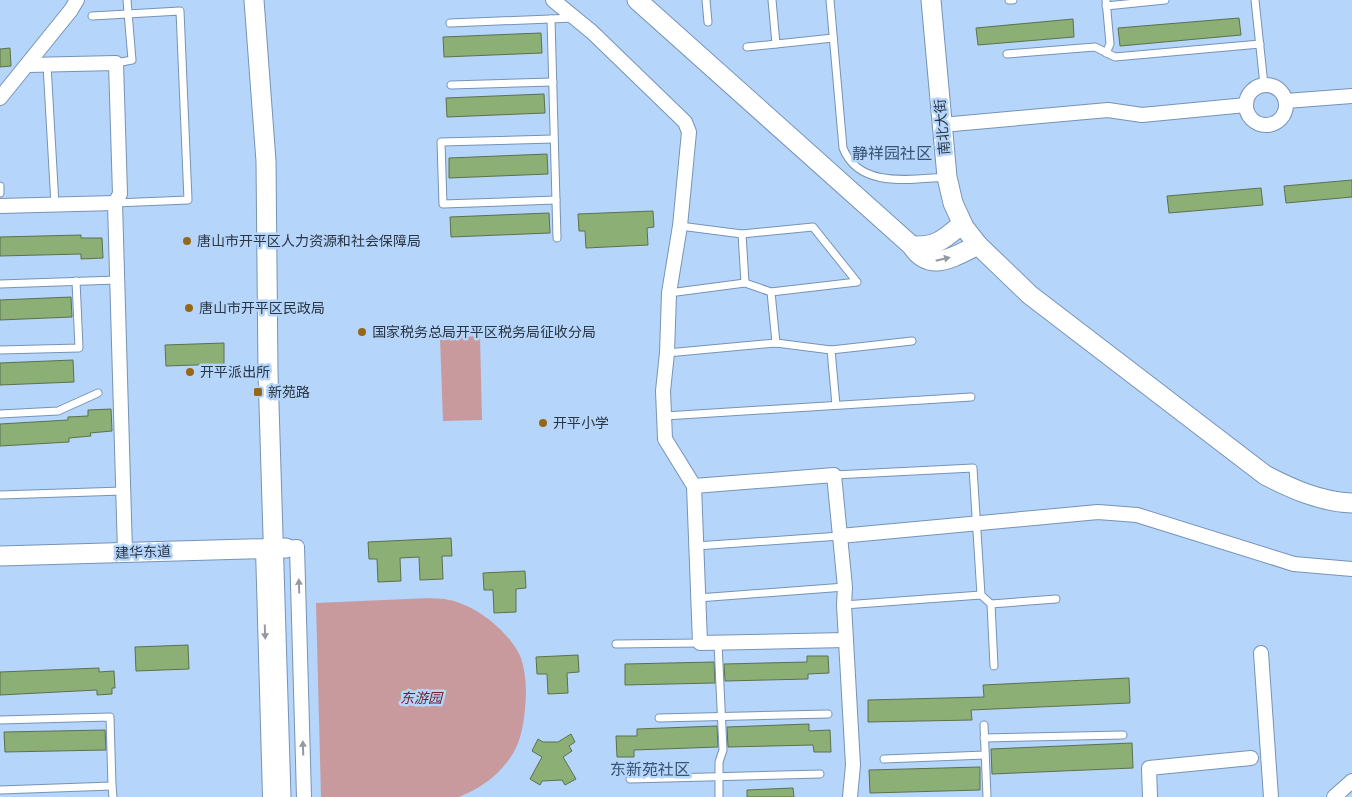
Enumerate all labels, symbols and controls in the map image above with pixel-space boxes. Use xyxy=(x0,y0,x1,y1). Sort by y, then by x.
street label: 南北大街 xyxy=(931,98,953,156)
district label: 静祥园社区 xyxy=(852,143,932,163)
place label: 唐山市开平区人力资源和社会保障局 xyxy=(197,232,421,250)
marker: 唐山市开平区人力资源和社会保障局 xyxy=(181,235,193,247)
one-way arrow xyxy=(936,255,951,263)
place label: 唐山市开平区民政局 xyxy=(199,299,325,317)
marker: 唐山市开平区民政局 xyxy=(183,302,195,314)
place label: 国家税务总局开平区税务局征收分局 xyxy=(372,323,596,341)
marker: 国家税务总局开平区税务局征收分局 xyxy=(356,326,368,338)
place label: 开平派出所 xyxy=(200,363,270,381)
marker: 开平派出所 xyxy=(184,366,196,378)
place label: 新苑路 xyxy=(268,383,310,401)
marker: 新苑路 xyxy=(252,386,264,398)
place label: 开平小学 xyxy=(553,414,609,432)
marker: 开平小学 xyxy=(537,417,549,429)
street label: 建华东道 xyxy=(115,542,171,562)
one-way arrow xyxy=(294,578,302,594)
one-way arrow xyxy=(262,624,270,640)
park label: 东游园 xyxy=(400,689,444,707)
one-way arrow xyxy=(299,740,307,756)
district label: 东新苑社区 xyxy=(610,759,690,779)

